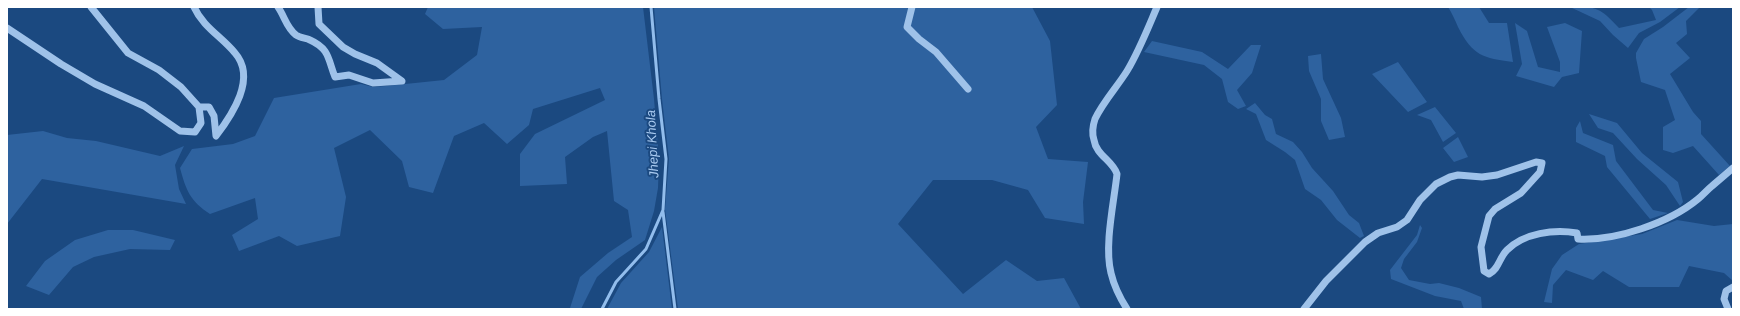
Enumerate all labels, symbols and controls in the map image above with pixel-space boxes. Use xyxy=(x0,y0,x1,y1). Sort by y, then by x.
water label: Jhepi Khola xyxy=(643,110,663,178)

